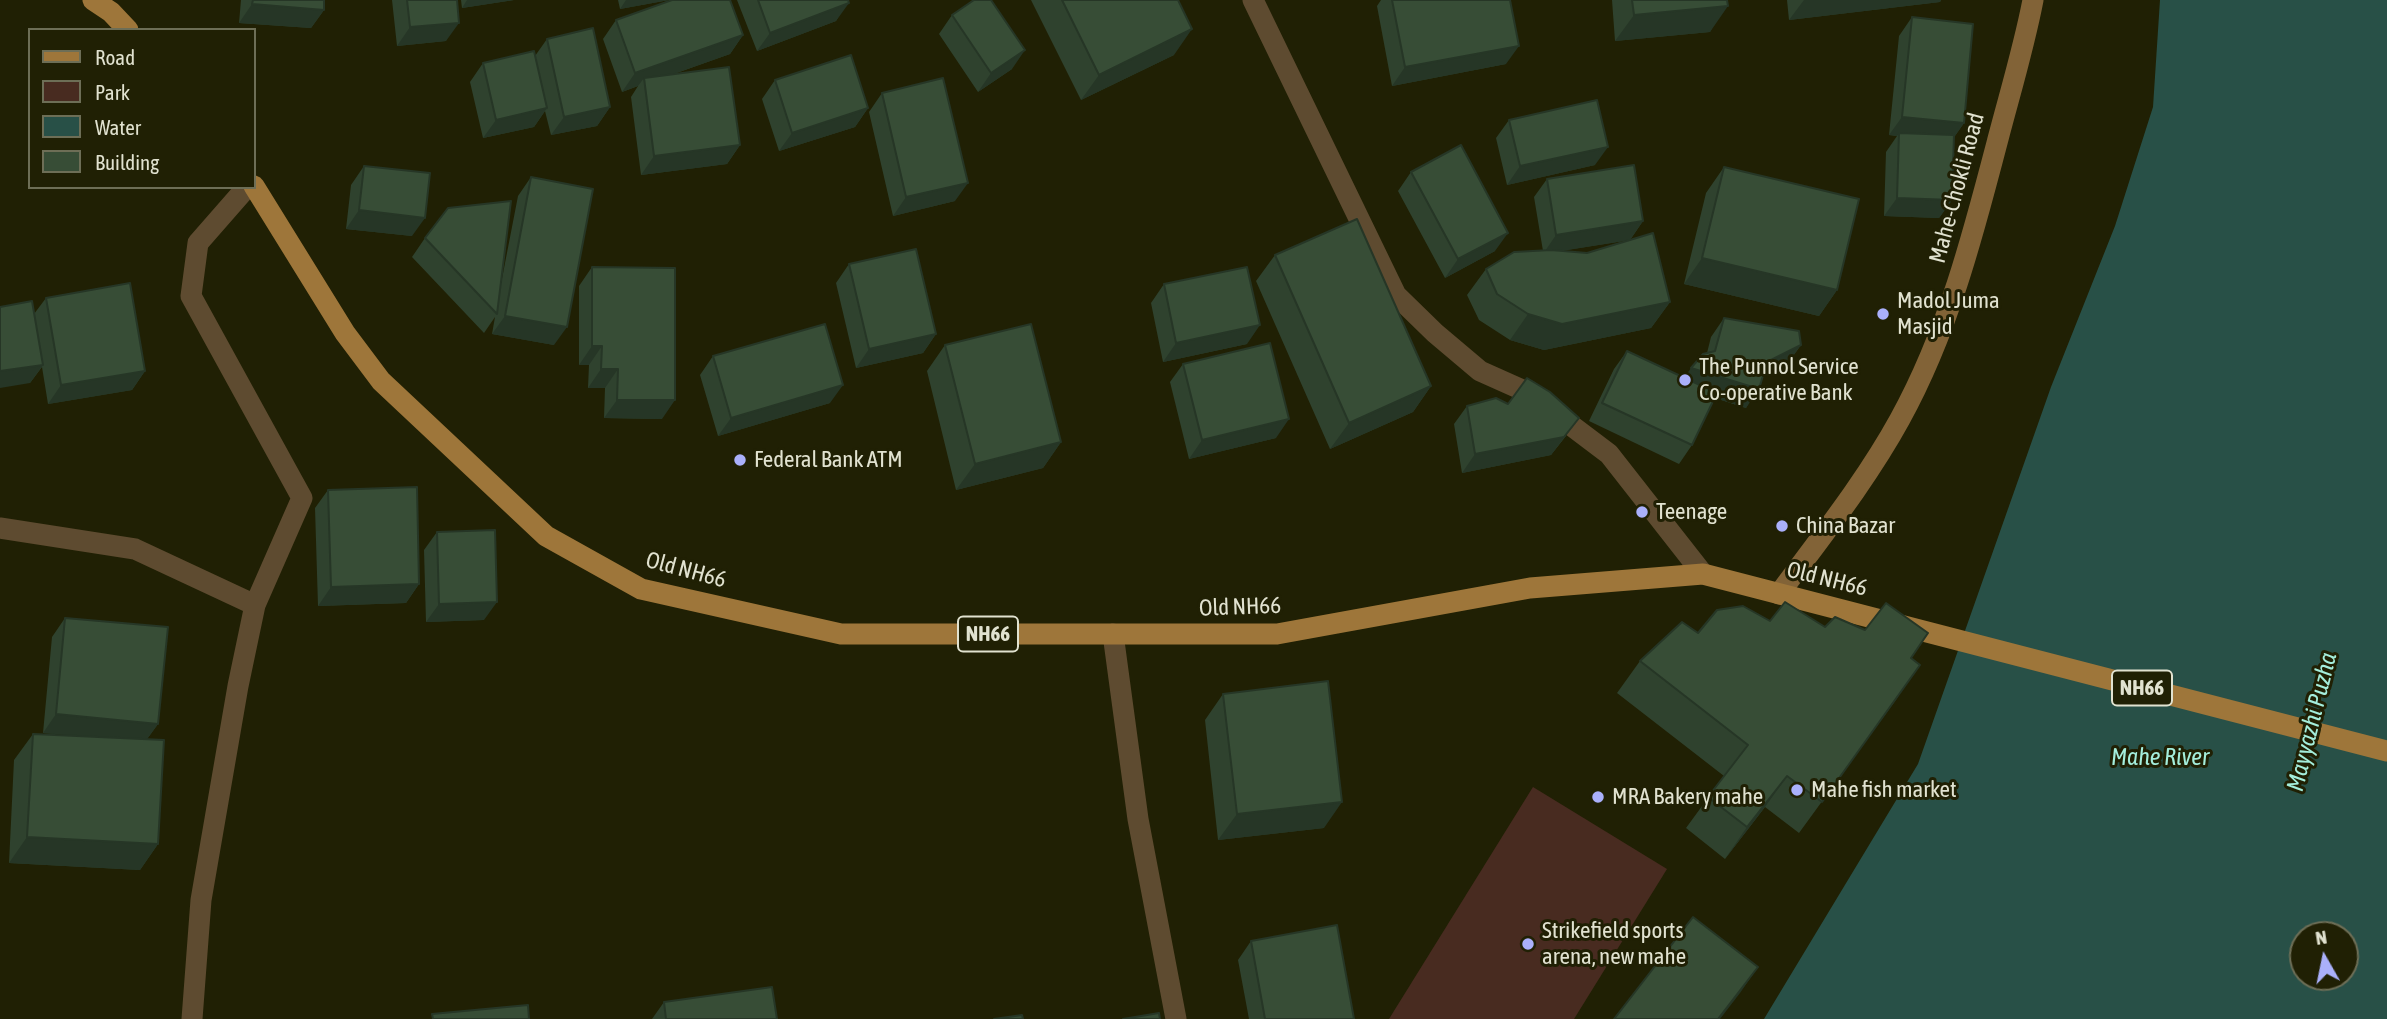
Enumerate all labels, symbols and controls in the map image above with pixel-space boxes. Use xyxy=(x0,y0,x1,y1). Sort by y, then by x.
legend xyxy=(28,28,256,189)
text: Road xyxy=(95,45,135,69)
text: Park xyxy=(95,80,130,104)
street label: Mahe-Chokli Road xyxy=(1924,110,1990,266)
text: Water xyxy=(95,115,141,139)
text: Building xyxy=(95,150,159,174)
place label: Madol Juma Masjid xyxy=(1897,287,2000,341)
marker: Madol Juma Masjid xyxy=(1875,306,1891,322)
place label: The Punnol Service Co-operative Bank xyxy=(1699,353,1859,407)
marker: The Punnol Service Co-operative Bank xyxy=(1677,372,1693,388)
place label: Federal Bank ATM xyxy=(754,446,903,474)
marker: Federal Bank ATM xyxy=(732,452,748,468)
place label: Teenage xyxy=(1656,498,1727,526)
marker: Teenage xyxy=(1634,504,1650,520)
place label: China Bazar xyxy=(1796,512,1895,540)
marker: China Bazar xyxy=(1774,518,1790,534)
street label: Old NH66 xyxy=(643,546,729,594)
street label: Old NH66 xyxy=(1784,556,1870,602)
street label: Old NH66 xyxy=(1199,592,1281,622)
road number: NH66 xyxy=(958,616,1018,652)
water label: Mayyazhi Puzha xyxy=(2281,650,2343,794)
road number: NH66 xyxy=(2112,670,2172,706)
water label: Mahe River xyxy=(2111,743,2209,771)
place label: Mahe fish market xyxy=(1811,776,1957,804)
marker: Mahe fish market xyxy=(1789,782,1805,798)
place label: MRA Bakery mahe xyxy=(1612,783,1763,811)
marker: MRA Bakery mahe xyxy=(1590,789,1606,805)
place label: Strikefield sports arena, new mahe xyxy=(1542,917,1686,971)
north arrow xyxy=(2289,921,2359,991)
text: N xyxy=(2314,925,2328,949)
marker: Strikefield sports arena, new mahe xyxy=(1520,936,1536,952)

